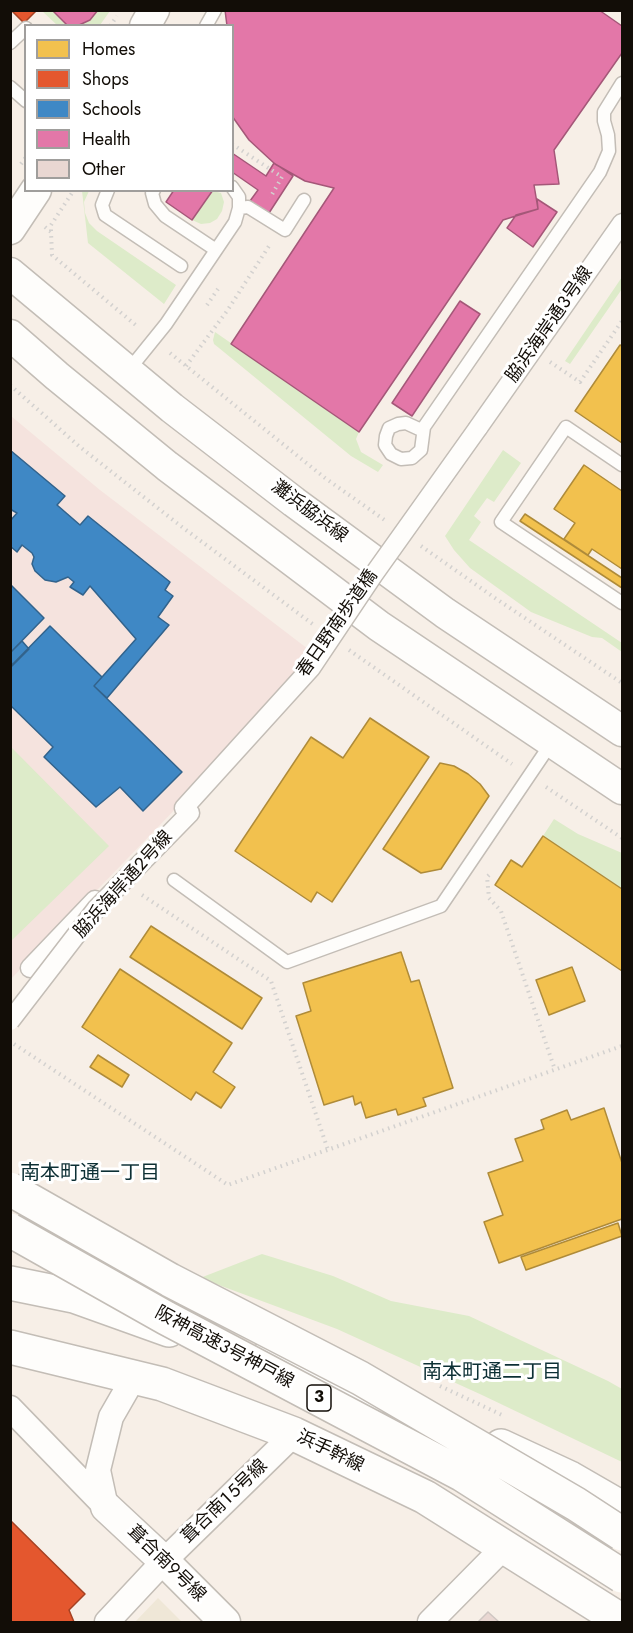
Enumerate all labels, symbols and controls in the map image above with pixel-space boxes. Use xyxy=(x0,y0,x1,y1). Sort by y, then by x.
legend xyxy=(24,24,234,192)
text: Homes xyxy=(82,36,135,62)
text: Shops xyxy=(82,66,129,92)
text: Schools xyxy=(82,96,141,122)
text: Health xyxy=(82,126,131,152)
text: Other xyxy=(82,156,125,182)
street label: 脇浜海岸通３号線 xyxy=(502,263,598,387)
street label: 灘浜脇浜線 xyxy=(267,476,351,548)
street label: 春日野南歩道橋 xyxy=(293,566,383,682)
street label: 脇浜海岸通２号線 xyxy=(70,827,178,943)
district label: 南本町通一丁目 xyxy=(20,1162,160,1186)
street label: 阪神高速3号神戸線 xyxy=(151,1302,297,1394)
district label: 南本町通二丁目 xyxy=(422,1361,562,1385)
road number: 3 xyxy=(307,1385,331,1411)
street label: 浜手幹線 xyxy=(293,1427,367,1477)
street label: 葺合南１５号線 xyxy=(178,1456,272,1548)
street label: 葺合南９号線 xyxy=(122,1521,210,1607)

